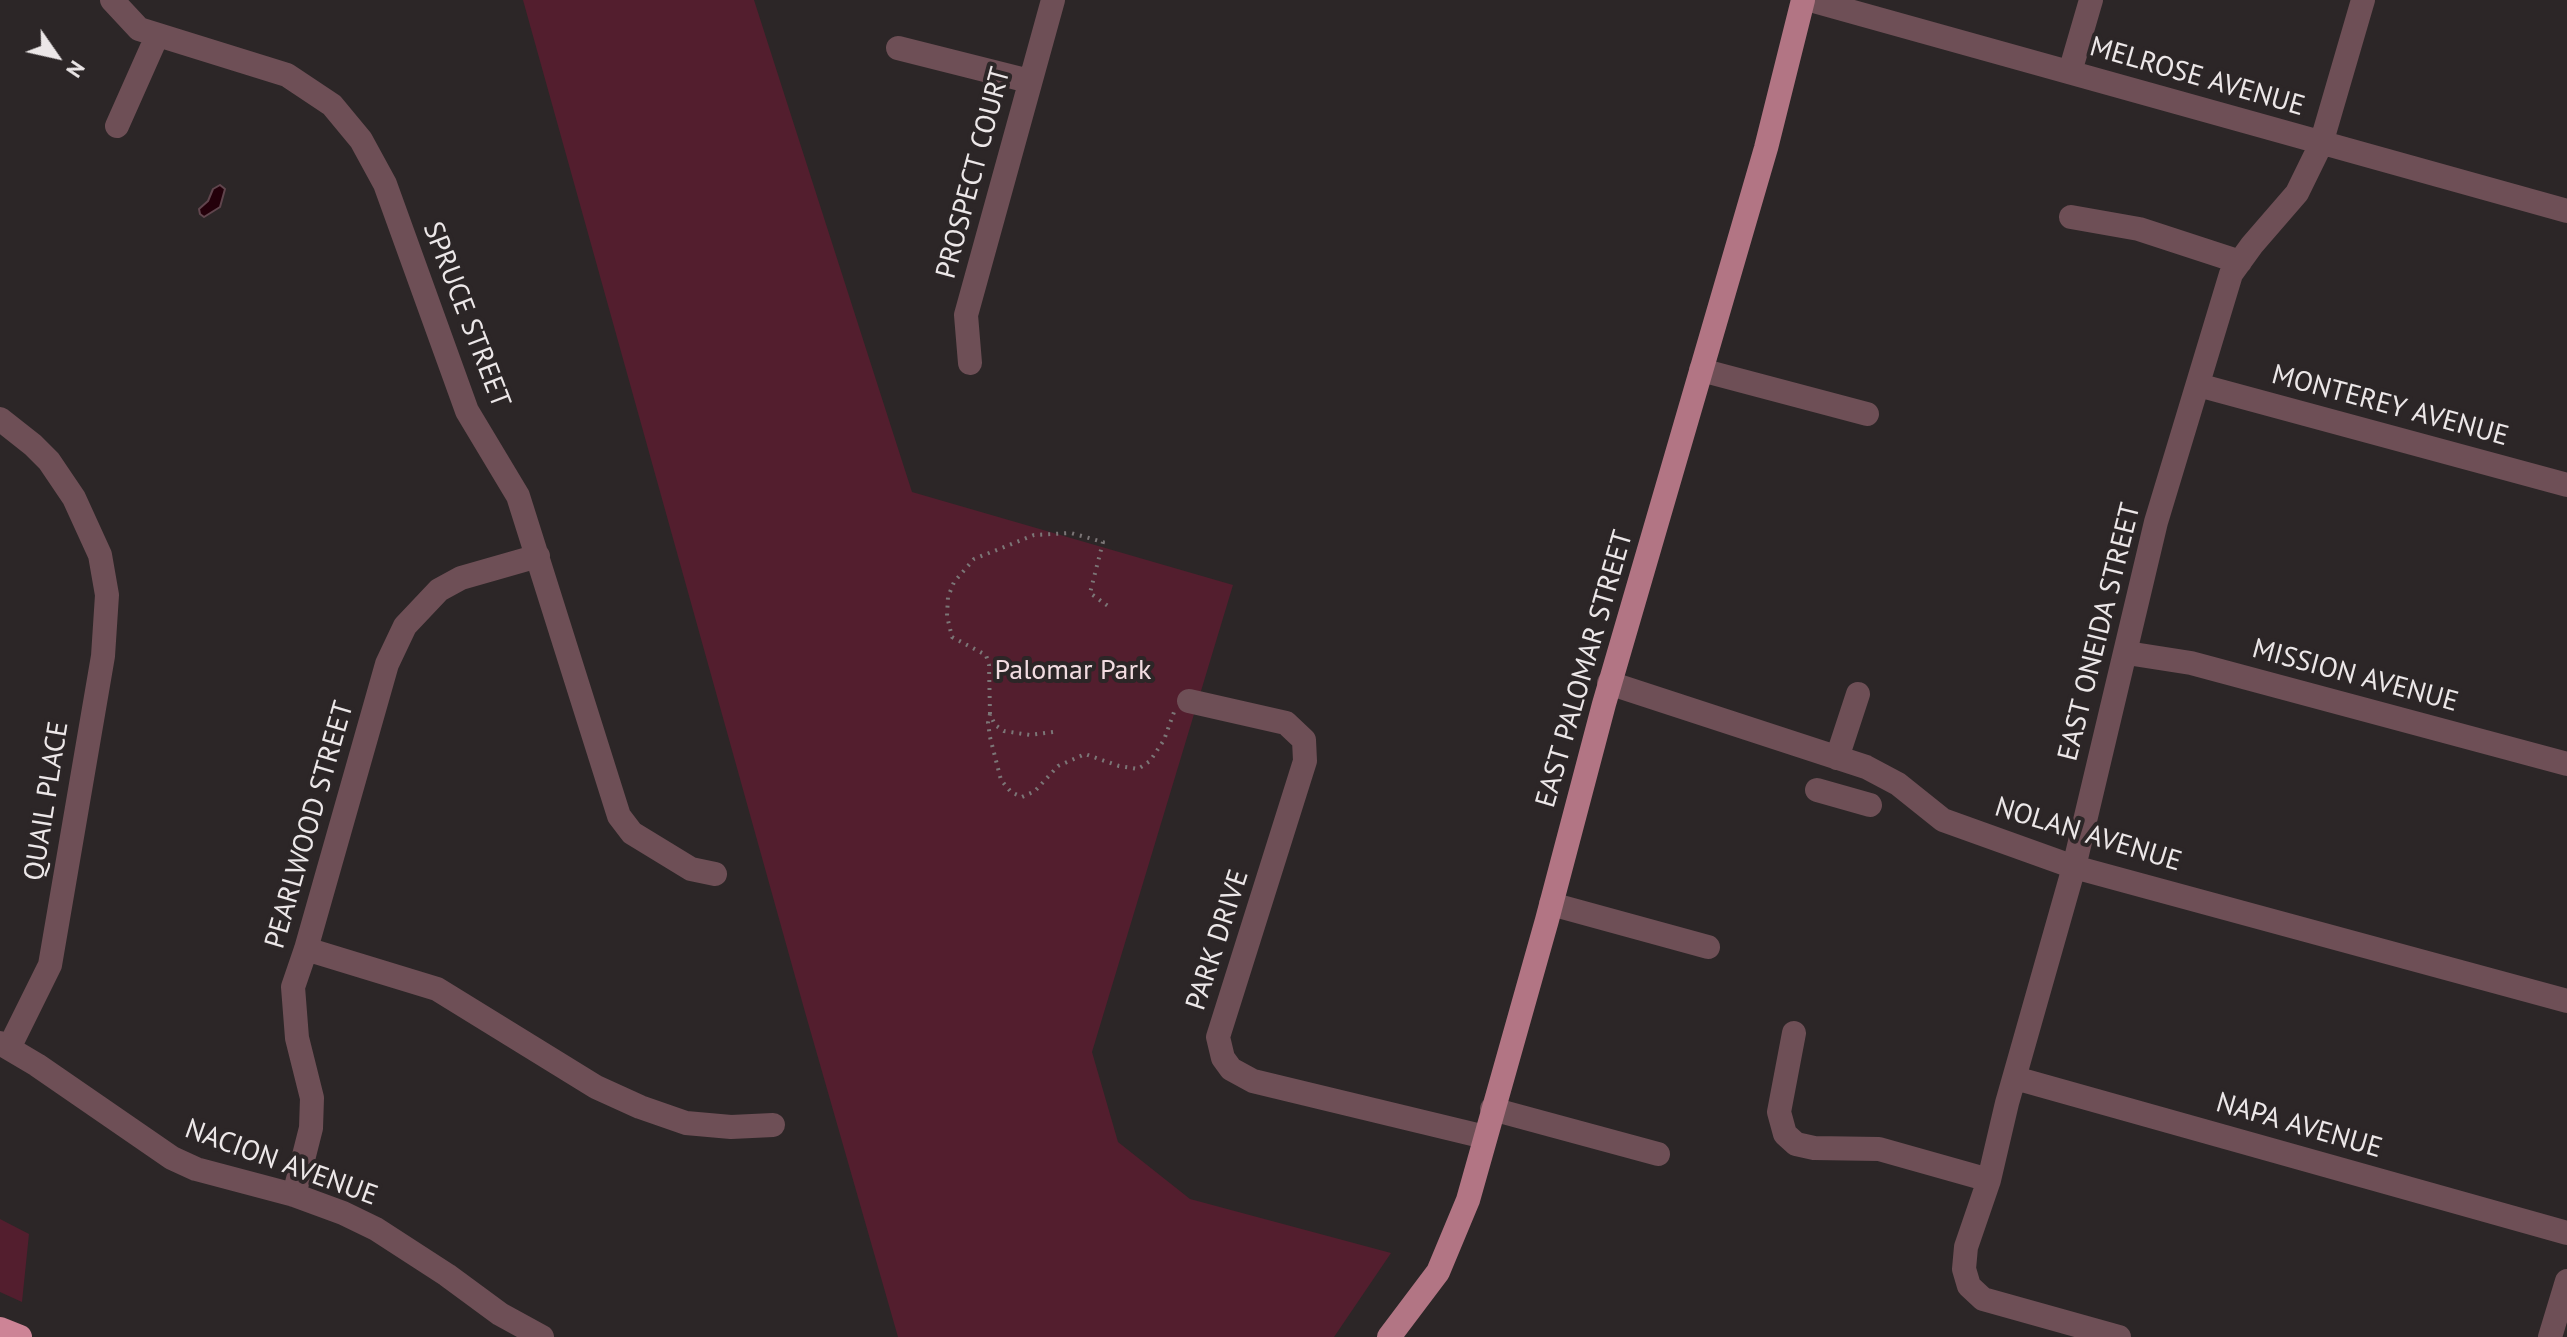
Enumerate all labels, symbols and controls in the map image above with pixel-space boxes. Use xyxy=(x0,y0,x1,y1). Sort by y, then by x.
north arrow xyxy=(16,16,96,96)
street label: MELROSE AVENUE xyxy=(2086,30,2308,124)
text: N xyxy=(60,56,92,83)
street label: PROSPECT COURT xyxy=(930,64,1018,282)
street label: SPRUCE STREET xyxy=(415,217,517,413)
street label: MONTEREY AVENUE xyxy=(2268,358,2512,454)
street label: EAST ONEIDA STREET xyxy=(2052,500,2148,764)
street label: EAST PALOMAR STREET xyxy=(1529,527,1641,811)
street label: MISSION AVENUE xyxy=(2248,632,2462,720)
park label: Palomar Park xyxy=(995,654,1151,688)
street label: PEARLWOOD STREET xyxy=(259,698,361,952)
street label: QUAIL PLACE xyxy=(18,719,76,883)
street label: NOLAN AVENUE xyxy=(1991,791,2185,879)
street label: PARK DRIVE xyxy=(1180,866,1256,1014)
street label: NAPA AVENUE xyxy=(2212,1086,2386,1166)
street label: NACION AVENUE xyxy=(180,1113,382,1213)

